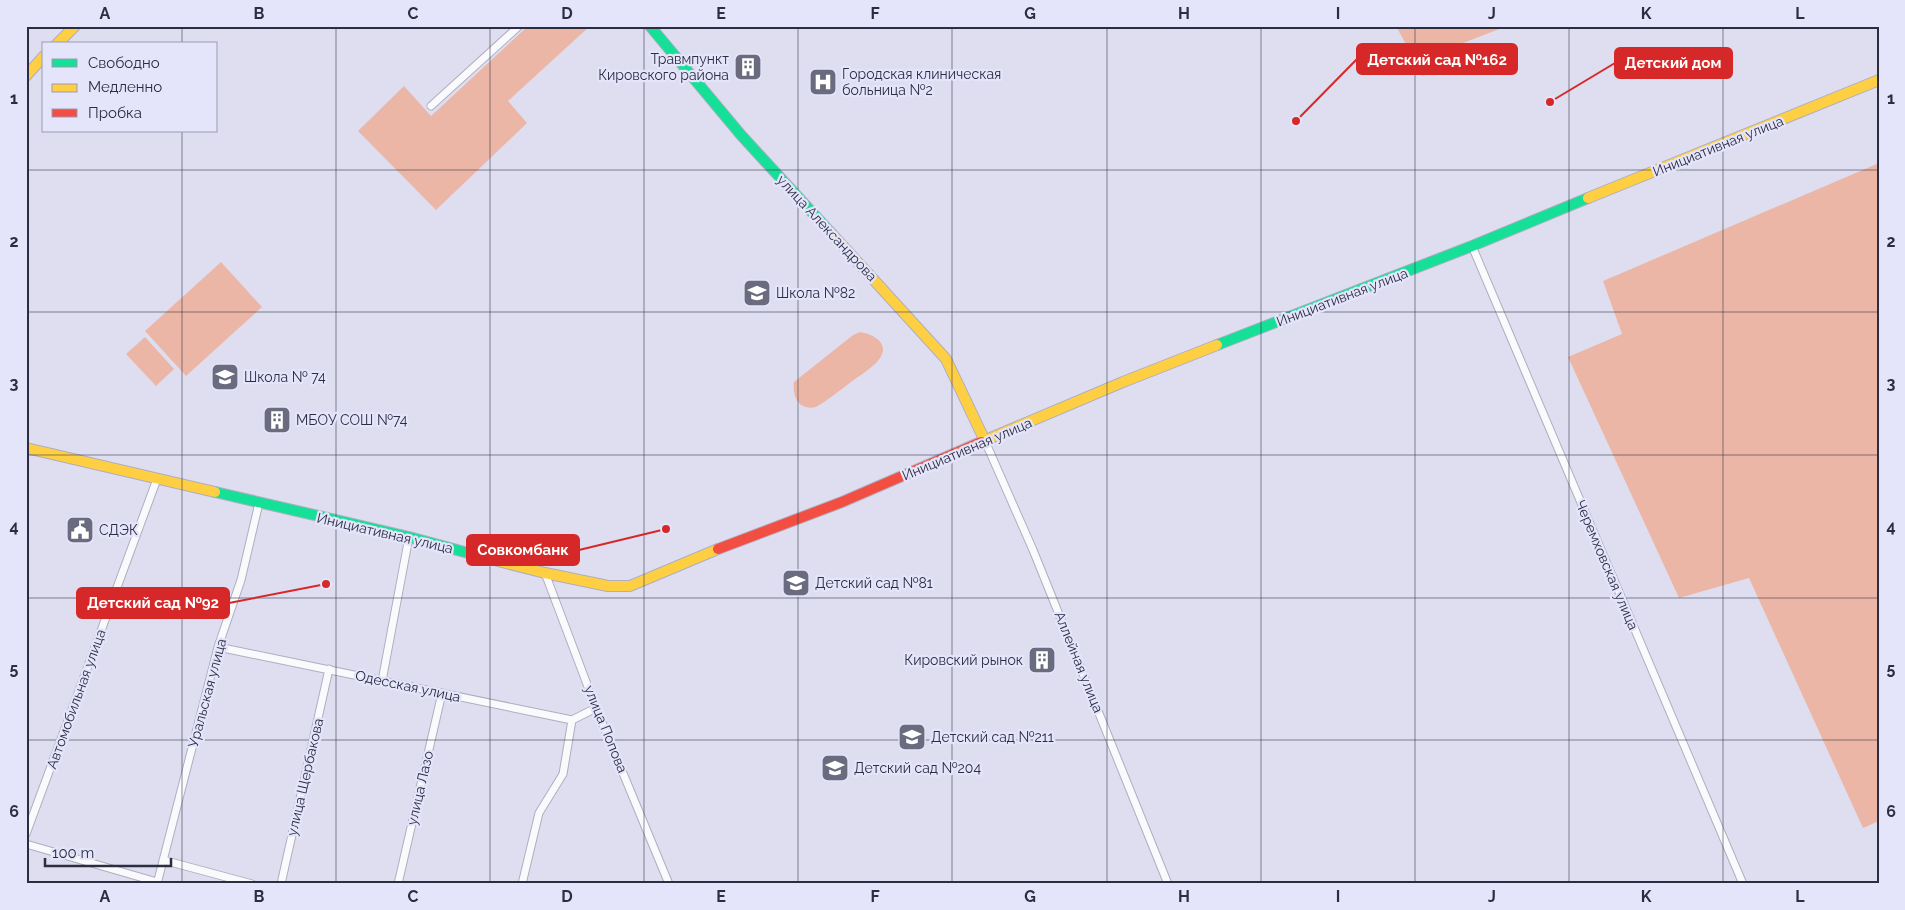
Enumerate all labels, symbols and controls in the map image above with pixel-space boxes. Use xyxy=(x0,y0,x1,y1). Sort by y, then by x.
text: A xyxy=(100,4,111,23)
text: B xyxy=(254,4,265,23)
text: C xyxy=(408,4,419,23)
text: D xyxy=(561,4,573,23)
text: E xyxy=(716,4,726,23)
text: F xyxy=(870,4,880,23)
text: G xyxy=(1024,4,1036,23)
text: H xyxy=(1178,4,1190,23)
text: I xyxy=(1336,4,1340,23)
text: J xyxy=(1488,4,1496,23)
text: K xyxy=(1641,4,1652,23)
text: L xyxy=(1795,4,1805,23)
legend xyxy=(42,42,218,132)
callout: Детский сад №162 xyxy=(1357,44,1517,74)
callout: Детский дом xyxy=(1615,48,1732,78)
place label: Травмпункт Кировского района xyxy=(598,51,729,83)
text: Детский сад №162 xyxy=(1367,51,1507,69)
building icon: Травмпункт Кировского района xyxy=(733,52,763,82)
text: Свободно xyxy=(88,54,160,72)
text: Детский дом xyxy=(1625,54,1721,72)
place label: Городская клиническая больница №2 xyxy=(842,66,1001,98)
hospital icon: Городская клиническая больница №2 xyxy=(808,67,838,97)
text: Медленно xyxy=(88,78,162,96)
text: 1 xyxy=(10,89,18,108)
text: 1 xyxy=(1887,89,1895,108)
text: Пробка xyxy=(88,104,142,122)
street label: Инициативная улица xyxy=(1650,112,1786,180)
street label: улица Александрова xyxy=(774,172,880,284)
text: 2 xyxy=(9,232,19,251)
text: 2 xyxy=(1886,232,1896,251)
street label: Инициативная улица xyxy=(1274,265,1410,329)
school or university icon: Школа №82 xyxy=(742,278,772,308)
place label: Школа №82 xyxy=(776,285,855,301)
school or university icon: Школа № 74 xyxy=(210,362,240,392)
place label: Школа № 74 xyxy=(244,369,326,385)
text: 3 xyxy=(10,374,19,393)
text: 3 xyxy=(1887,374,1896,393)
building icon: МБОУ СОШ №74 xyxy=(262,405,292,435)
place label: МБОУ СОШ №74 xyxy=(296,412,408,428)
street label: Инициативная улица xyxy=(900,414,1034,484)
street label: Черемховская улица xyxy=(1572,498,1642,632)
street label: Инициативная улица xyxy=(315,510,455,556)
public building icon: СДЭК xyxy=(65,515,95,545)
text: 4 xyxy=(9,517,19,536)
text: 4 xyxy=(1886,517,1896,536)
place label: СДЭК xyxy=(99,522,138,538)
callout: Совкомбанк xyxy=(467,535,579,565)
text: Совкомбанк xyxy=(477,541,569,559)
school or university icon: Детский сад №81 xyxy=(781,568,811,598)
place label: Детский сад №81 xyxy=(815,575,933,591)
callout: Детский сад №92 xyxy=(77,588,229,618)
text: Детский сад №92 xyxy=(87,594,219,612)
street label: Аллейная улица xyxy=(1051,609,1107,715)
street label: Автомобильная улица xyxy=(43,627,109,771)
street label: Уральская улица xyxy=(185,637,229,749)
building icon: Кировский рынок xyxy=(1027,645,1057,675)
place label: Кировский рынок xyxy=(904,652,1023,668)
text: 5 xyxy=(10,659,19,678)
text: 5 xyxy=(1887,659,1896,678)
street label: Одесская улица xyxy=(354,667,462,705)
street label: улица Попова xyxy=(581,683,631,775)
street label: улица Щербакова xyxy=(284,717,326,837)
school or university icon: Детский сад №211 xyxy=(897,722,927,752)
place label: Детский сад №211 xyxy=(931,729,1054,745)
street label: улица Лазо xyxy=(404,749,436,827)
school or university icon: Детский сад №204 xyxy=(820,753,850,783)
place label: Детский сад №204 xyxy=(854,760,981,776)
text: 6 xyxy=(9,802,19,821)
text: 6 xyxy=(1886,802,1896,821)
scale bar xyxy=(45,835,171,867)
text: 100 m xyxy=(52,844,94,862)
text: A xyxy=(100,887,111,906)
text: B xyxy=(254,887,265,906)
text: C xyxy=(408,887,419,906)
text: D xyxy=(561,887,573,906)
text: E xyxy=(716,887,726,906)
text: F xyxy=(870,887,880,906)
text: G xyxy=(1024,887,1036,906)
text: H xyxy=(1178,887,1190,906)
text: I xyxy=(1336,887,1340,906)
text: J xyxy=(1488,887,1496,906)
text: K xyxy=(1641,887,1652,906)
text: L xyxy=(1795,887,1805,906)

